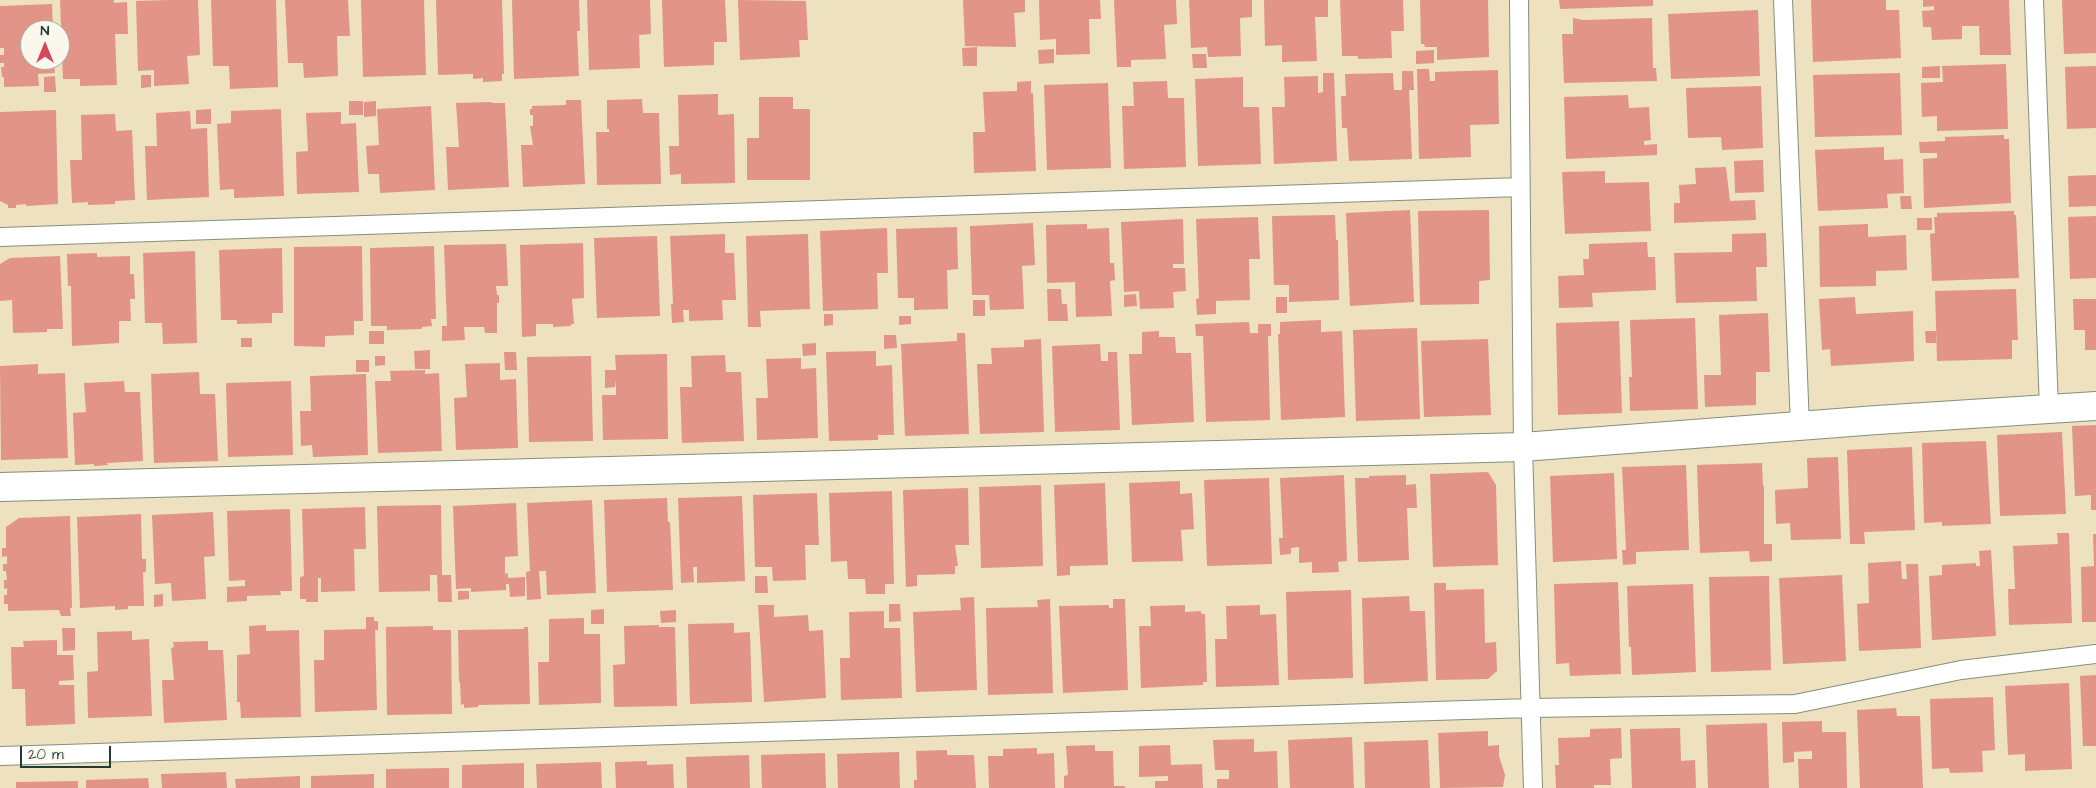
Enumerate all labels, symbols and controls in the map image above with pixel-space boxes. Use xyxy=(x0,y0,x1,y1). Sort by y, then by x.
north arrow xyxy=(20,20,70,70)
text: N xyxy=(41,21,49,41)
scale bar xyxy=(22,736,114,768)
text: 20 m xyxy=(28,744,64,765)

